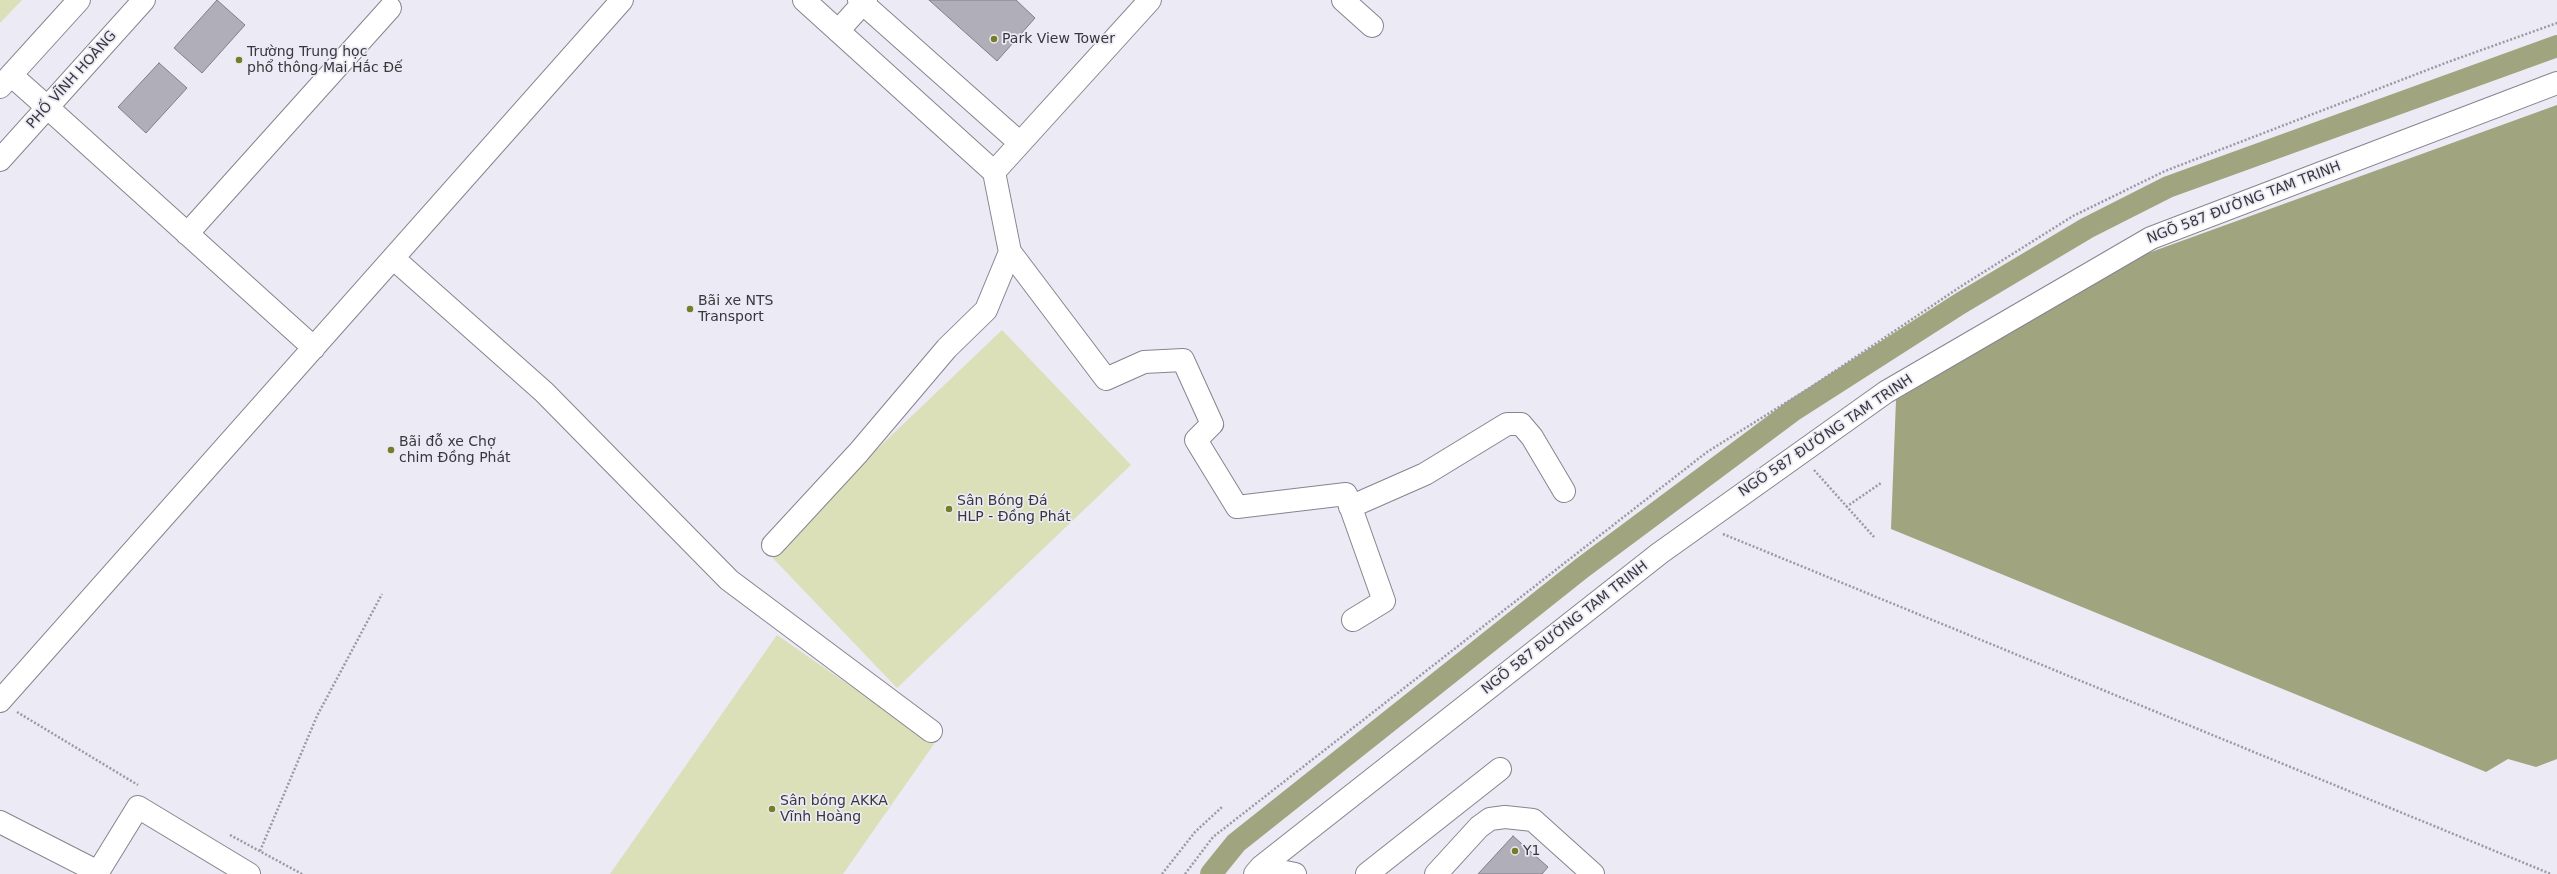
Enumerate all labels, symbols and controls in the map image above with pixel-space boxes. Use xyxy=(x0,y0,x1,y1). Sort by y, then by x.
street label: PHỐ VĨNH HOÀNG xyxy=(24,28,120,132)
place label: Park View Tower xyxy=(1002,31,1115,47)
marker: Park View Tower xyxy=(989,34,999,44)
place label: Trường Trung học phổ thông Mai Hắc Đế xyxy=(247,44,403,76)
marker: Trường Trung học phổ thông Mai Hắc Đế xyxy=(234,55,244,65)
street label: NGÕ 587 ĐƯỜNG TAM TRINH xyxy=(2145,158,2343,248)
place label: Bãi xe NTS Transport xyxy=(698,293,773,326)
marker: Bãi xe NTS Transport xyxy=(685,304,695,314)
street label: NGÕ 587 ĐƯỜNG TAM TRINH xyxy=(1736,371,1916,501)
place label: Bãi đỗ xe Chợ chim Đồng Phát xyxy=(399,434,511,466)
marker: Bãi đỗ xe Chợ chim Đồng Phát xyxy=(386,445,396,455)
place label: Sân Bóng Đá HLP - Đồng Phát xyxy=(957,493,1071,526)
marker: Sân Bóng Đá HLP - Đồng Phát xyxy=(944,504,954,514)
street label: NGÕ 587 ĐƯỜNG TAM TRINH xyxy=(1479,558,1651,698)
place label: Sân bóng AKKA Vĩnh Hoàng xyxy=(780,793,888,826)
marker: Sân bóng AKKA Vĩnh Hoàng xyxy=(767,804,777,814)
place label: Y1 xyxy=(1523,843,1540,859)
marker: Y1 xyxy=(1510,846,1520,856)

